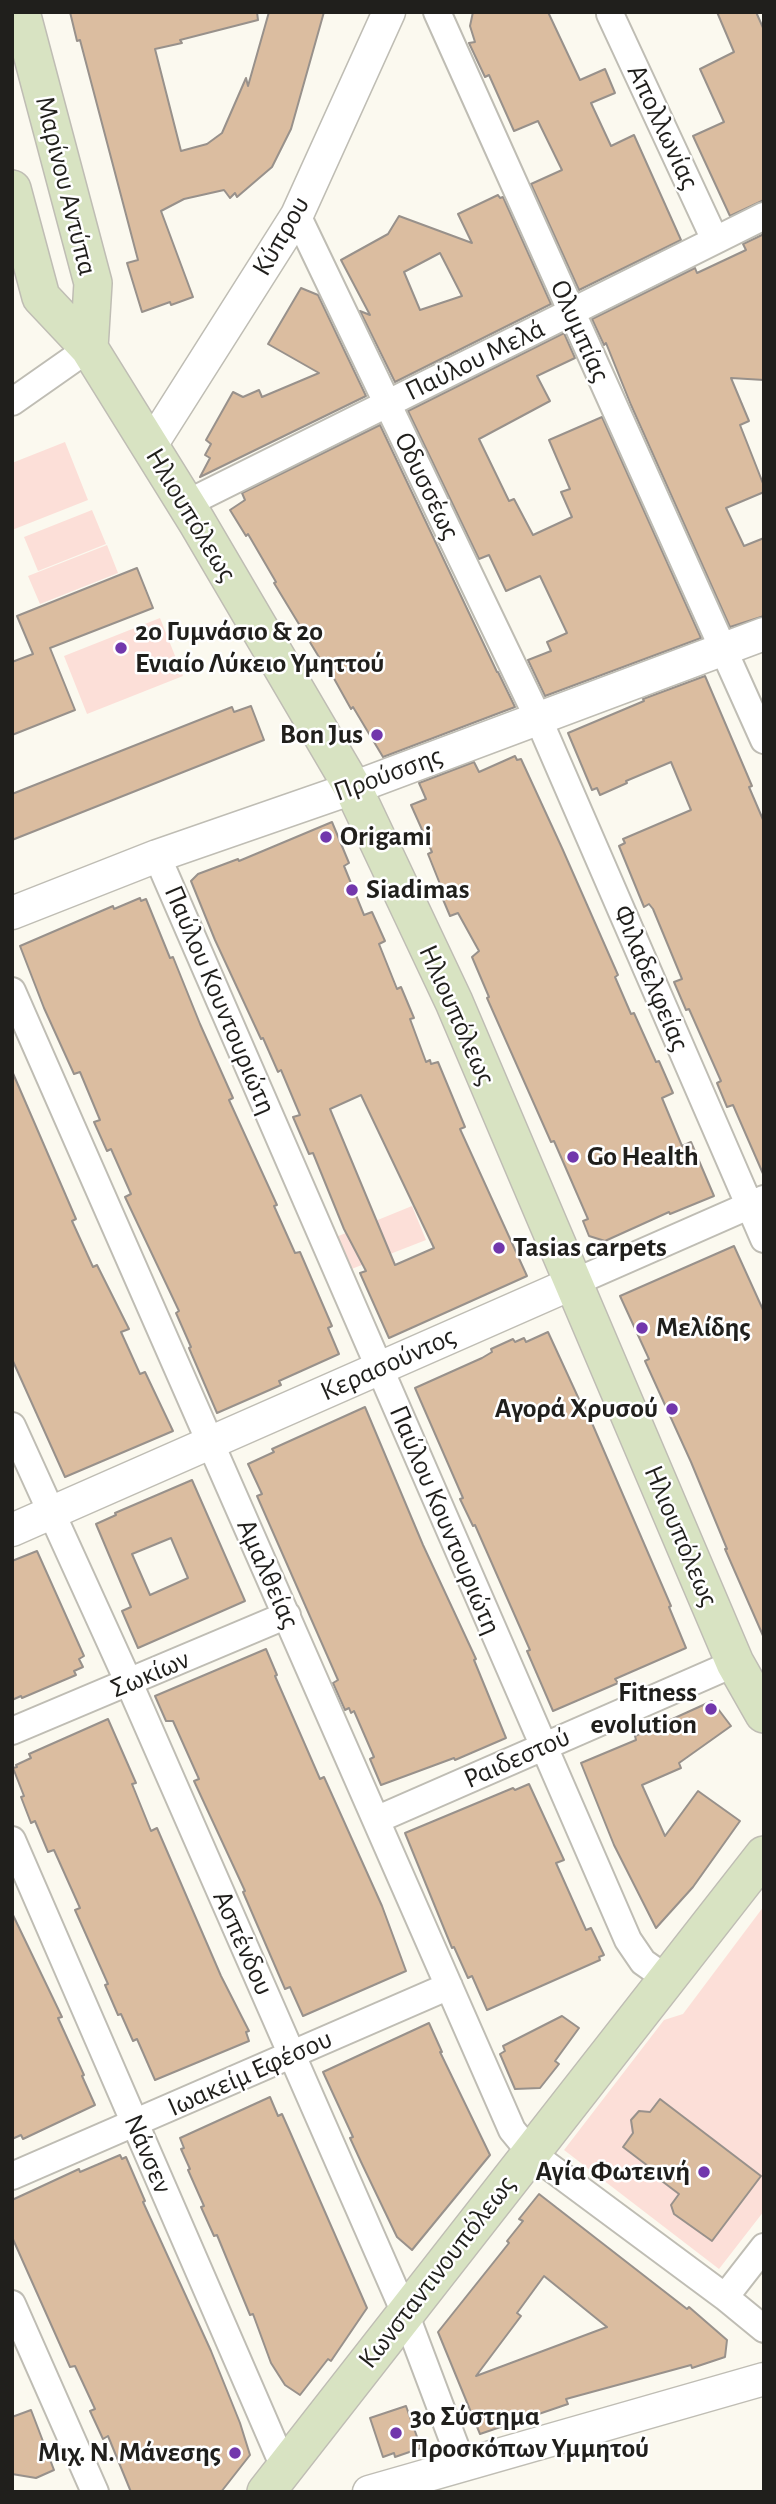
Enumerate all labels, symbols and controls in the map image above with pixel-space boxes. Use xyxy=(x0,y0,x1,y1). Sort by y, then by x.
street label: Απολλωνίας xyxy=(620,59,706,195)
street label: Μαρίνου Αντύπα xyxy=(28,93,104,279)
street label: Κύπρου xyxy=(245,190,317,282)
street label: Ολυμπίας xyxy=(543,275,617,387)
street label: Παύλου Μελά xyxy=(400,312,550,408)
street label: Οδυσσέως xyxy=(387,427,467,545)
street label: Ηλιουπόλεως xyxy=(138,442,244,588)
place label: 2ο Γυμνάσιο & 2ο Ενιαίο Λύκειο Υμηττού xyxy=(135,615,384,681)
marker: 2ο Γυμνάσιο & 2ο Ενιαίο Λύκειο Υμηττού xyxy=(113,640,129,656)
place label: Bon Jus xyxy=(280,718,363,752)
marker: Bon Jus xyxy=(369,727,385,743)
street label: Προύσσης xyxy=(329,739,447,809)
place label: Origami xyxy=(340,820,432,854)
marker: Origami xyxy=(318,829,334,845)
place label: Siadimas xyxy=(366,873,470,907)
street label: Παύλου Κουντουριώτη xyxy=(157,880,283,1120)
marker: Siadimas xyxy=(344,882,360,898)
street label: Φιλαδελφείας xyxy=(605,900,697,1056)
street label: Ηλιουπόλεως xyxy=(411,940,503,1090)
place label: Go Health xyxy=(587,1140,699,1174)
marker: Go Health xyxy=(565,1149,581,1165)
place label: Tasias carpets xyxy=(513,1231,667,1265)
marker: Tasias carpets xyxy=(491,1240,507,1256)
place label: Μελίδης xyxy=(656,1311,751,1345)
street label: Κερασούντος xyxy=(315,1319,461,1409)
marker: Μελίδης xyxy=(634,1320,650,1336)
place label: Αγορά Χρυσού xyxy=(495,1392,658,1426)
street label: Παύλου Κουντουριώτη xyxy=(382,1400,508,1640)
marker: Αγορά Χρυσού xyxy=(664,1401,680,1417)
street label: Ηλιουπόλεως xyxy=(636,1460,726,1612)
street label: Αμαλθείας xyxy=(229,1514,307,1634)
street label: Σωκίων xyxy=(105,1642,195,1706)
place label: Fitness evolution xyxy=(591,1676,697,1742)
marker: Fitness evolution xyxy=(703,1701,719,1717)
street label: Ραιδεστού xyxy=(459,1720,575,1796)
street label: Ασπένδου xyxy=(205,1885,281,2001)
street label: Ιωακείμ Εφέσου xyxy=(163,2022,337,2124)
street label: Νάνσεν xyxy=(116,2109,180,2199)
place label: Αγία Φωτεινή xyxy=(535,2155,690,2189)
marker: Αγία Φωτεινή xyxy=(696,2164,712,2180)
street label: Κωνσταντινουπόλεως xyxy=(351,2169,523,2375)
place label: 3o Σύστημα Προσκόπων Υμμητού xyxy=(410,2400,649,2466)
marker: 3o Σύστημα Προσκόπων Υμμητού xyxy=(388,2425,404,2441)
place label: Μιχ. Ν. Μάνεσης xyxy=(38,2436,221,2470)
marker: Μιχ. Ν. Μάνεσης xyxy=(227,2445,243,2461)

